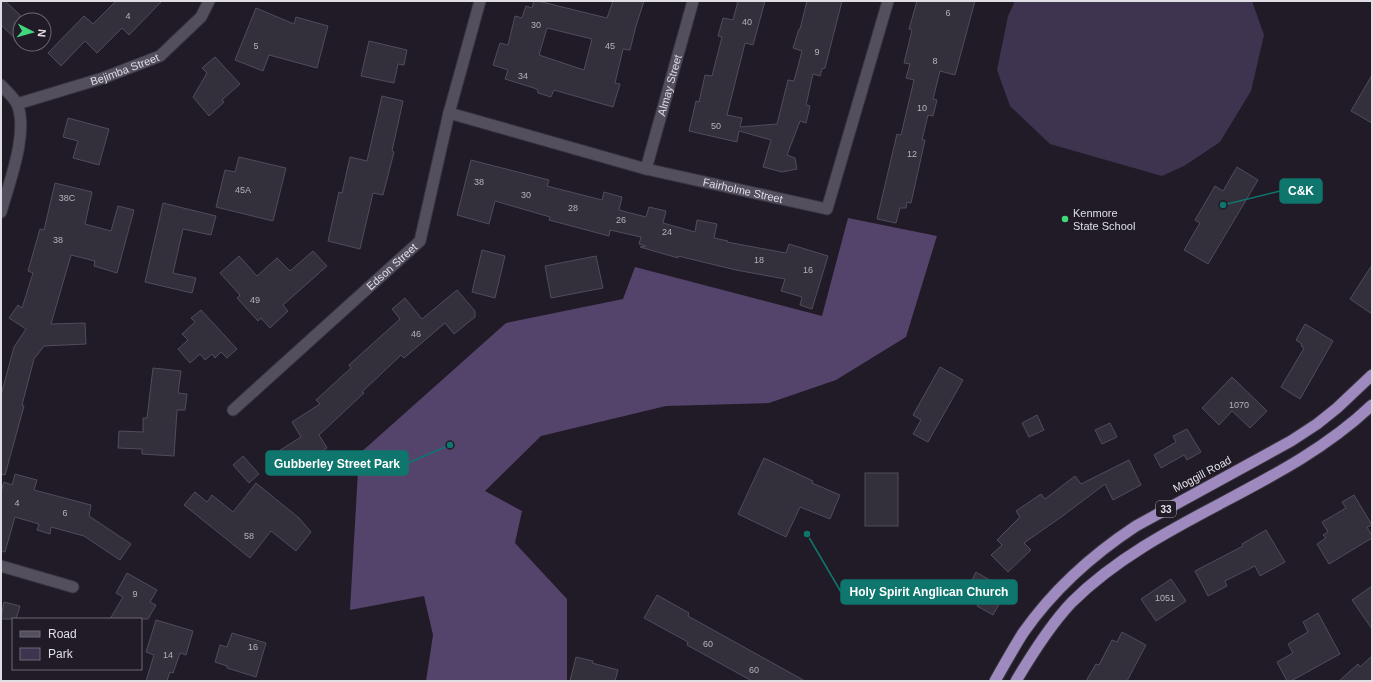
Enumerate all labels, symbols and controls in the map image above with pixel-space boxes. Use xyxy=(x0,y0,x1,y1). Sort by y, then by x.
house number: 6 xyxy=(945,8,951,18)
house number: 4 xyxy=(125,11,131,21)
north arrow xyxy=(12,12,52,52)
house number: 40 xyxy=(742,17,752,27)
house number: 30 xyxy=(531,20,541,30)
text: N xyxy=(36,28,48,38)
house number: 5 xyxy=(253,41,259,51)
house number: 45 xyxy=(605,41,615,51)
house number: 9 xyxy=(814,47,820,57)
street label: Bejimba Street xyxy=(89,51,160,87)
street label: Almay Street xyxy=(655,53,684,117)
house number: 8 xyxy=(932,56,938,66)
house number: 34 xyxy=(518,71,528,81)
house number: 10 xyxy=(917,103,927,113)
house number: 50 xyxy=(711,121,721,131)
house number: 12 xyxy=(907,149,917,159)
street label: Fairholme Street xyxy=(702,176,784,205)
house number: 38 xyxy=(474,177,484,187)
callout: C&K xyxy=(1280,179,1322,203)
text: C&K xyxy=(1288,184,1314,198)
house number: 45A xyxy=(235,185,251,195)
house number: 30 xyxy=(521,190,531,200)
house number: 38C xyxy=(59,193,76,203)
house number: 28 xyxy=(568,203,578,213)
place label: Kenmore State School xyxy=(1073,207,1135,232)
marker: Kenmore State School xyxy=(1060,214,1070,224)
house number: 26 xyxy=(616,215,626,225)
house number: 24 xyxy=(662,227,672,237)
house number: 38 xyxy=(53,235,63,245)
street label: Edson Street xyxy=(364,241,419,292)
house number: 18 xyxy=(754,255,764,265)
house number: 16 xyxy=(803,265,813,275)
house number: 49 xyxy=(250,295,260,305)
house number: 46 xyxy=(411,329,421,339)
house number: 1070 xyxy=(1229,400,1249,410)
callout: Gubberley Street Park xyxy=(266,451,408,475)
street label: Moggill Road xyxy=(1171,454,1233,494)
text: Gubberley Street Park xyxy=(274,457,400,471)
house number: 4 xyxy=(14,498,20,508)
road number: 33 xyxy=(1156,501,1176,517)
house number: 6 xyxy=(62,508,68,518)
house number: 58 xyxy=(244,531,254,541)
callout: Holy Spirit Anglican Church xyxy=(841,580,1017,604)
text: Holy Spirit Anglican Church xyxy=(850,585,1008,599)
house number: 9 xyxy=(132,589,138,599)
house number: 1051 xyxy=(1155,593,1175,603)
legend xyxy=(12,618,142,670)
text: Road xyxy=(48,627,77,641)
house number: 60 xyxy=(703,639,713,649)
house number: 16 xyxy=(248,642,258,652)
text: Park xyxy=(48,647,74,661)
house number: 14 xyxy=(163,650,173,660)
house number: 60 xyxy=(749,665,759,675)

